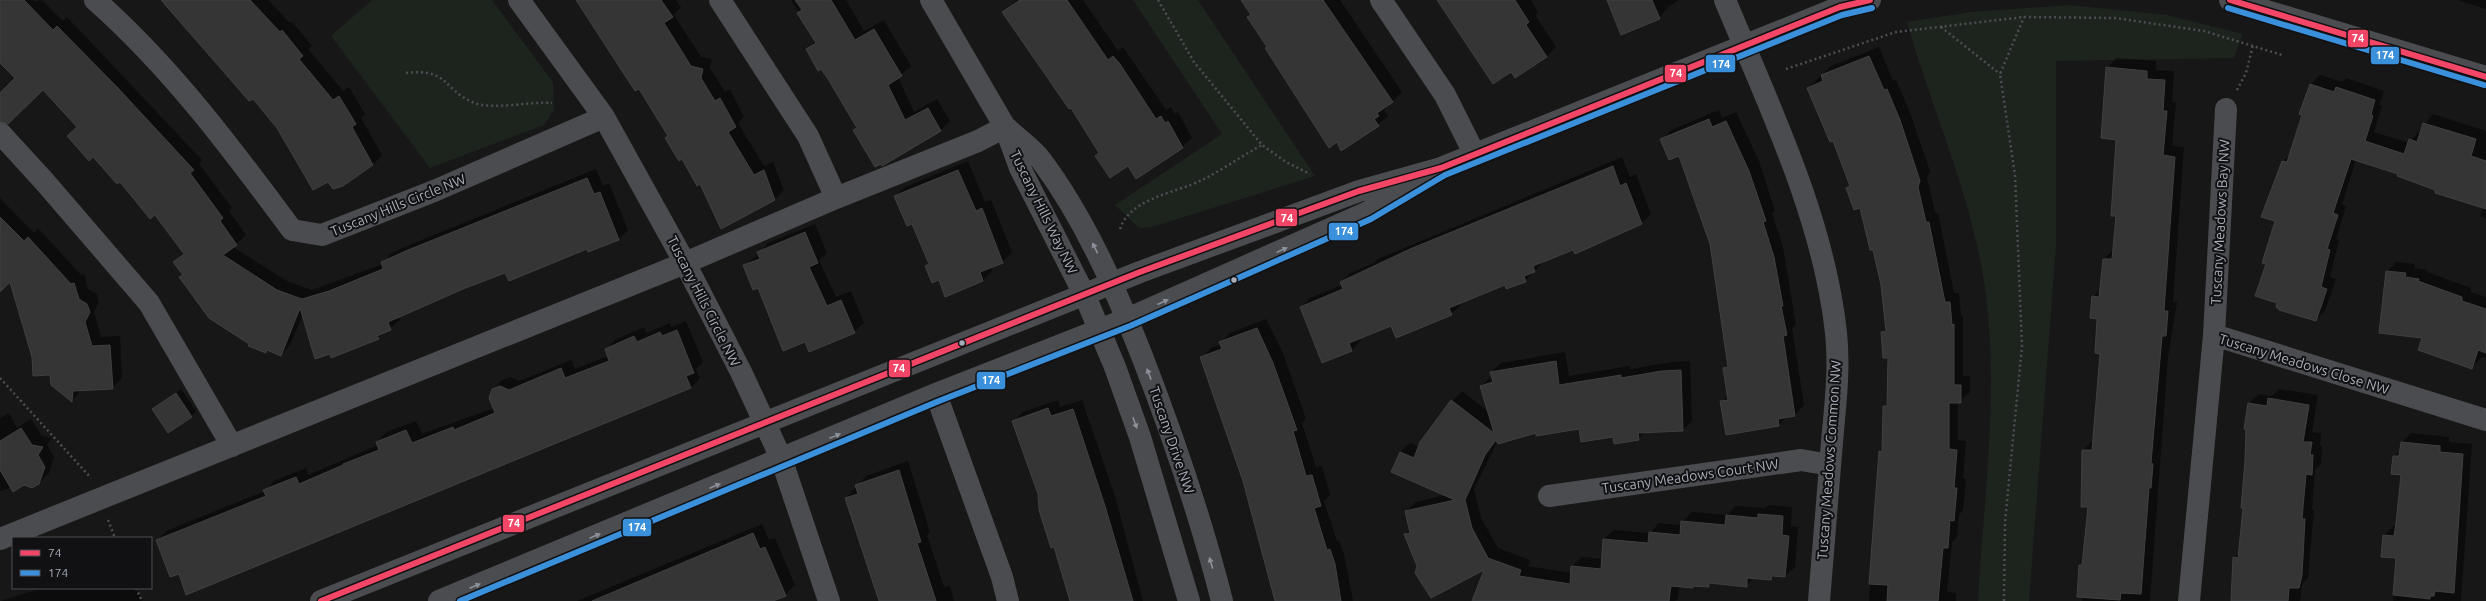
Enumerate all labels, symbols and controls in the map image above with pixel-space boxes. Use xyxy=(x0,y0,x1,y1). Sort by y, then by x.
line badge: 74 xyxy=(2347,29,2369,48)
text: 74 xyxy=(2352,32,2364,44)
line badge: 174 xyxy=(2370,46,2400,65)
text: 174 xyxy=(2376,49,2394,61)
line badge: 174 xyxy=(1705,54,1736,73)
text: 174 xyxy=(1712,58,1730,70)
line badge: 74 xyxy=(1664,64,1687,83)
text: 74 xyxy=(1670,67,1682,79)
street label: Tuscany Meadows Bay NW xyxy=(2208,139,2232,305)
street label: Tuscany Hills Way NW xyxy=(1007,148,1081,276)
street label: Tuscany Hills Circle NW xyxy=(328,171,468,239)
line badge: 74 xyxy=(1275,208,1298,227)
text: 74 xyxy=(1281,212,1293,224)
line badge: 174 xyxy=(1328,222,1359,241)
text: 174 xyxy=(1335,225,1353,237)
street label: Tuscany Hills Circle NW xyxy=(664,233,744,369)
one-way arrow xyxy=(1092,242,1098,254)
one-way arrow xyxy=(1276,247,1287,253)
unlabelled marker xyxy=(1229,275,1239,285)
one-way arrow xyxy=(1157,299,1168,305)
street label: Tuscany Meadows Close NW xyxy=(2217,330,2391,398)
unlabelled marker xyxy=(957,338,967,348)
line badge: 74 xyxy=(888,359,911,378)
street label: Tuscany Meadows Common NW xyxy=(1814,360,1844,560)
text: 74 xyxy=(893,362,905,374)
one-way arrow xyxy=(1145,367,1151,379)
line badge: 174 xyxy=(976,371,1006,390)
text: 174 xyxy=(982,374,1000,386)
street label: Tuscany Drive NW xyxy=(1146,384,1198,496)
one-way arrow xyxy=(1132,418,1138,430)
one-way arrow xyxy=(829,433,840,439)
street label: Tuscany Meadows Court NW xyxy=(1601,456,1779,496)
one-way arrow xyxy=(709,482,721,488)
line badge: 74 xyxy=(502,514,525,533)
text: 74 xyxy=(508,517,520,529)
line badge: 174 xyxy=(622,518,652,537)
text: 174 xyxy=(628,521,646,533)
one-way arrow xyxy=(589,533,600,539)
legend xyxy=(12,537,152,589)
text: 74 xyxy=(48,546,62,559)
one-way arrow xyxy=(1208,557,1214,569)
text: 174 xyxy=(48,566,69,579)
one-way arrow xyxy=(469,583,480,589)

